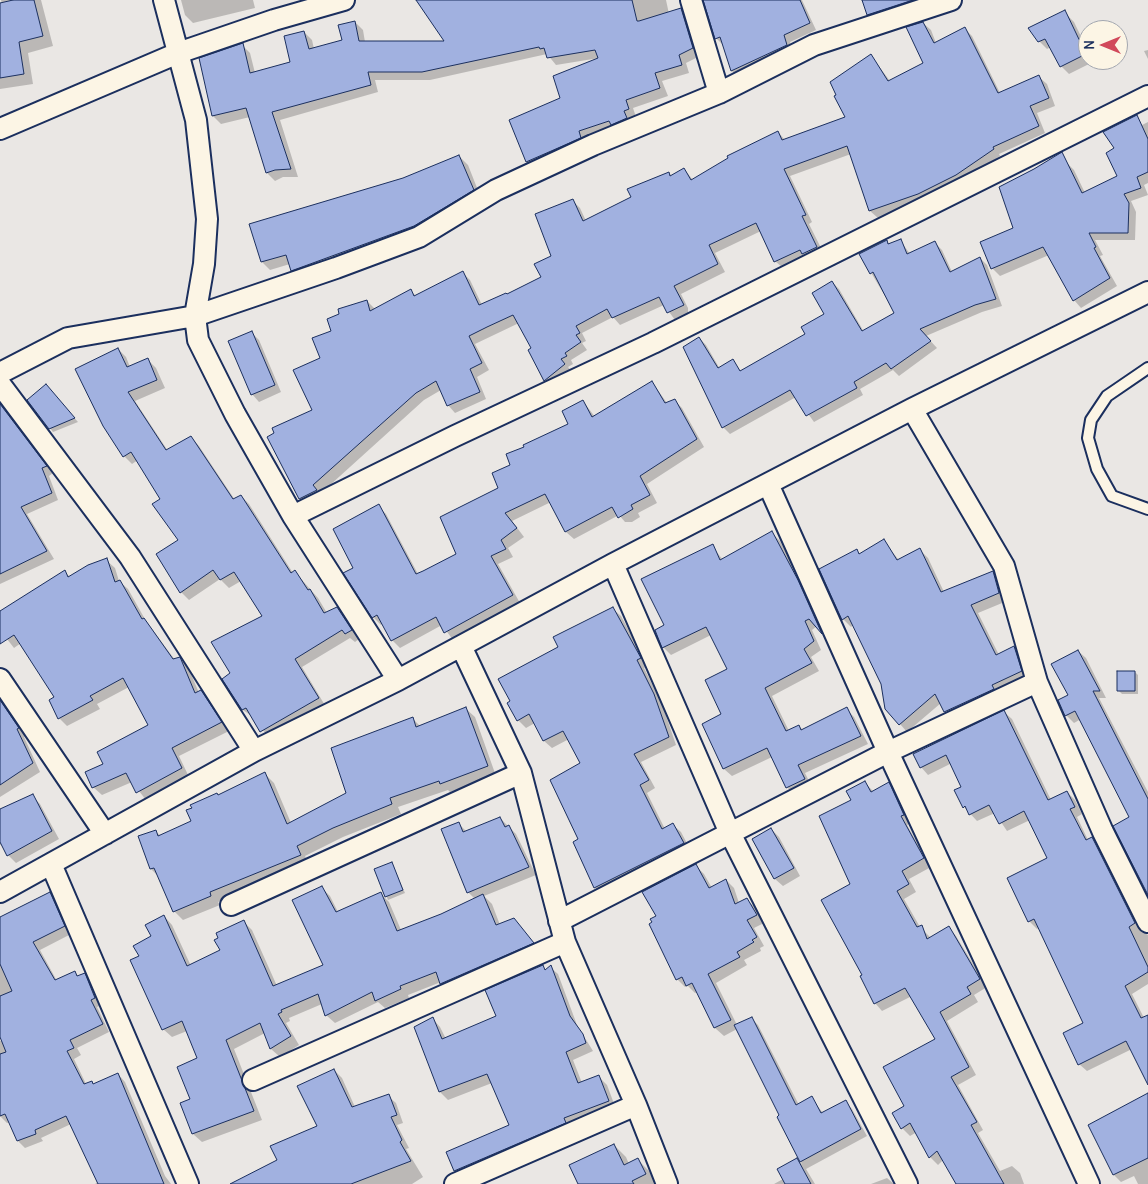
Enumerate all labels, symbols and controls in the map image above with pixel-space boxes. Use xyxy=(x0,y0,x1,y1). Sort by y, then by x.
north arrow xyxy=(1078,20,1128,70)
text: N xyxy=(1080,40,1098,50)

